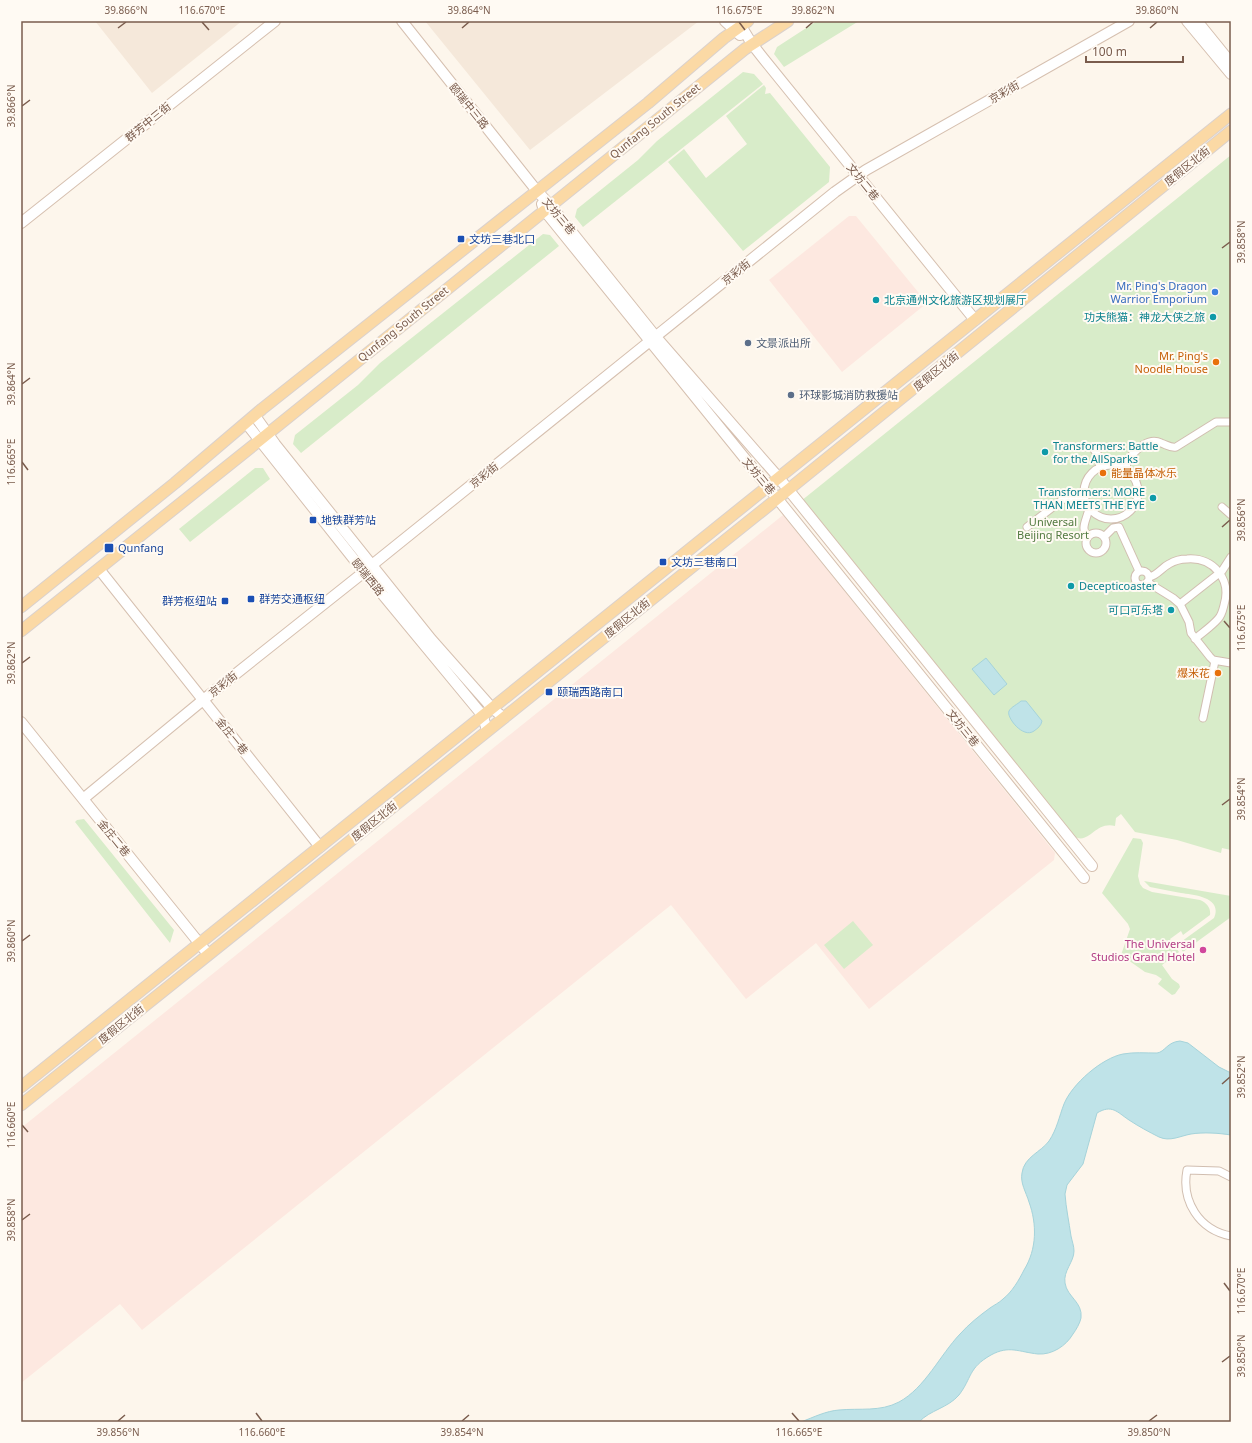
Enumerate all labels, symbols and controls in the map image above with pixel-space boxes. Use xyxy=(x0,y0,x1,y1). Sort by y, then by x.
text: 39.866°N xyxy=(104,3,148,17)
text: 116.670°E xyxy=(179,3,225,17)
text: 39.864°N xyxy=(447,3,491,17)
text: 116.675°E xyxy=(716,3,762,17)
text: 39.862°N xyxy=(791,3,835,17)
text: 39.860°N xyxy=(1135,3,1179,17)
scale bar xyxy=(1086,38,1183,64)
text: 100 m xyxy=(1092,43,1127,60)
street label: 京彩街 xyxy=(986,77,1022,106)
street label: Qunfang South Street xyxy=(606,79,703,162)
street label: 颐瑞中三路 xyxy=(446,80,493,132)
text: 39.866°N xyxy=(4,84,18,128)
street label: 群芳中三街 xyxy=(122,98,174,145)
street label: 度假区北街 xyxy=(1161,142,1213,189)
street label: 文坊二巷 xyxy=(844,160,883,204)
street label: 文坊三巷 xyxy=(539,194,579,237)
text: 39.858°N xyxy=(1234,220,1248,264)
place label: 文坊三巷北口 xyxy=(469,231,535,246)
marker: 文坊三巷北口 xyxy=(456,234,466,244)
street label: 京彩街 xyxy=(718,255,753,288)
place label: Mr. Ping's Dragon Warrior Emporium xyxy=(1111,278,1207,306)
street label: Qunfang South Street xyxy=(354,282,451,365)
marker: Mr. Ping's Dragon Warrior Emporium xyxy=(1210,287,1220,297)
place label: 北京通州文化旅游区规划展厅 xyxy=(884,292,1027,307)
marker: 北京通州文化旅游区规划展厅 xyxy=(871,295,881,305)
place label: 功夫熊猫：神龙大侠之旅 xyxy=(1084,309,1205,324)
marker: 功夫熊猫：神龙大侠之旅 xyxy=(1208,312,1218,322)
place label: 文景派出所 xyxy=(756,335,811,350)
marker: 文景派出所 xyxy=(743,338,753,348)
street label: 度假区北街 xyxy=(910,347,962,394)
place label: Mr. Ping's Noodle House xyxy=(1135,348,1208,376)
marker: Mr. Ping's Noodle House xyxy=(1211,357,1221,367)
text: 39.864°N xyxy=(4,362,18,406)
place label: 环球影城消防救援站 xyxy=(799,387,898,402)
marker: 环球影城消防救援站 xyxy=(786,390,796,400)
place label: Transformers: Battle for the AllSparks xyxy=(1053,438,1159,466)
text: 116.665°E xyxy=(4,439,18,485)
marker: Transformers: Battle for the AllSparks xyxy=(1040,447,1050,457)
street label: 文坊三巷 xyxy=(739,454,779,497)
street label: 京彩街 xyxy=(466,458,501,491)
place label: 能量晶体冰乐 xyxy=(1111,465,1177,480)
marker: 能量晶体冰乐 xyxy=(1098,468,1108,478)
place label: Transformers: MORE THAN MEETS THE EYE xyxy=(1034,484,1145,512)
marker: Transformers: MORE THAN MEETS THE EYE xyxy=(1148,493,1158,503)
text: 39.856°N xyxy=(1234,498,1248,542)
place label: 地铁群芳站 xyxy=(321,512,376,527)
park label: Universal Beijing Resort xyxy=(1017,514,1089,542)
marker: 地铁群芳站 xyxy=(308,515,318,525)
place label: Qunfang xyxy=(118,540,164,555)
marker: Qunfang xyxy=(103,542,115,554)
place label: 文坊三巷南口 xyxy=(671,554,737,569)
street label: 颐瑞西路 xyxy=(349,555,388,599)
marker: 文坊三巷南口 xyxy=(658,557,668,567)
place label: Decepticoaster xyxy=(1079,578,1157,593)
marker: Decepticoaster xyxy=(1066,581,1076,591)
place label: 群芳交通枢纽 xyxy=(259,591,325,606)
place label: 群芳枢纽站 xyxy=(162,593,217,608)
marker: 群芳交通枢纽 xyxy=(246,594,256,604)
street label: 度假区北街 xyxy=(601,594,653,641)
marker: 群芳枢纽站 xyxy=(220,596,230,606)
place label: 可口可乐塔 xyxy=(1108,602,1163,617)
marker: 可口可乐塔 xyxy=(1166,605,1176,615)
text: 116.675°E xyxy=(1234,605,1248,651)
text: 39.862°N xyxy=(4,641,18,685)
place label: 爆米花 xyxy=(1177,665,1210,680)
street label: 京彩街 xyxy=(205,667,240,700)
marker: 爆米花 xyxy=(1213,668,1223,678)
place label: 颐瑞西路南口 xyxy=(557,684,623,699)
marker: 颐瑞西路南口 xyxy=(544,687,554,697)
street label: 文坊三巷 xyxy=(944,706,983,750)
street label: 金庄一巷 xyxy=(213,714,252,758)
text: 39.854°N xyxy=(1234,777,1248,821)
street label: 度假区北街 xyxy=(348,797,400,844)
street label: 金庄二巷 xyxy=(95,816,134,860)
text: 39.860°N xyxy=(4,919,18,963)
place label: The Universal Studios Grand Hotel xyxy=(1091,936,1195,964)
marker: The Universal Studios Grand Hotel xyxy=(1198,945,1208,955)
street label: 度假区北街 xyxy=(95,1000,147,1047)
text: 39.852°N xyxy=(1234,1055,1248,1099)
text: 116.660°E xyxy=(4,1102,18,1148)
text: 39.858°N xyxy=(4,1198,18,1242)
text: 116.670°E xyxy=(1234,1268,1248,1314)
text: 39.850°N xyxy=(1234,1334,1248,1378)
text: 39.856°N xyxy=(96,1425,140,1439)
text: 116.660°E xyxy=(239,1425,285,1439)
text: 39.854°N xyxy=(440,1425,484,1439)
text: 116.665°E xyxy=(776,1425,822,1439)
text: 39.850°N xyxy=(1127,1425,1171,1439)

